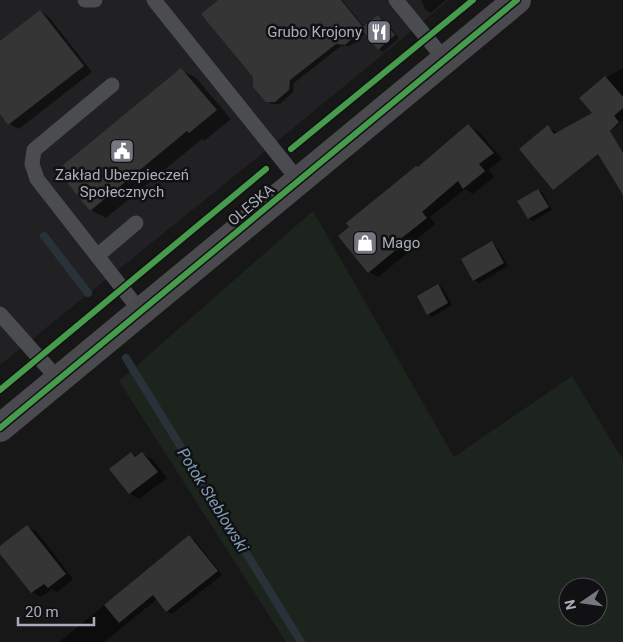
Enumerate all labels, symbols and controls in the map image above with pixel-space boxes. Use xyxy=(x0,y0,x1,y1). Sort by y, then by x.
restaurant icon: Grubo Krojony xyxy=(366,19,392,45)
place label: Grubo Krojony xyxy=(267,23,362,41)
public building icon: Zakład Ubezpieczeń Społecznych xyxy=(109,138,135,164)
place label: Zakład Ubezpieczeń Społecznych xyxy=(55,166,189,201)
street label: OLESKA xyxy=(224,180,278,230)
shop icon: Mago xyxy=(352,230,378,256)
place label: Mago xyxy=(382,234,420,252)
water label: Potok Steblowski xyxy=(173,444,253,556)
north arrow xyxy=(558,577,608,627)
scale bar xyxy=(18,594,94,626)
text: N xyxy=(561,598,579,612)
text: 20 m xyxy=(25,603,59,621)

